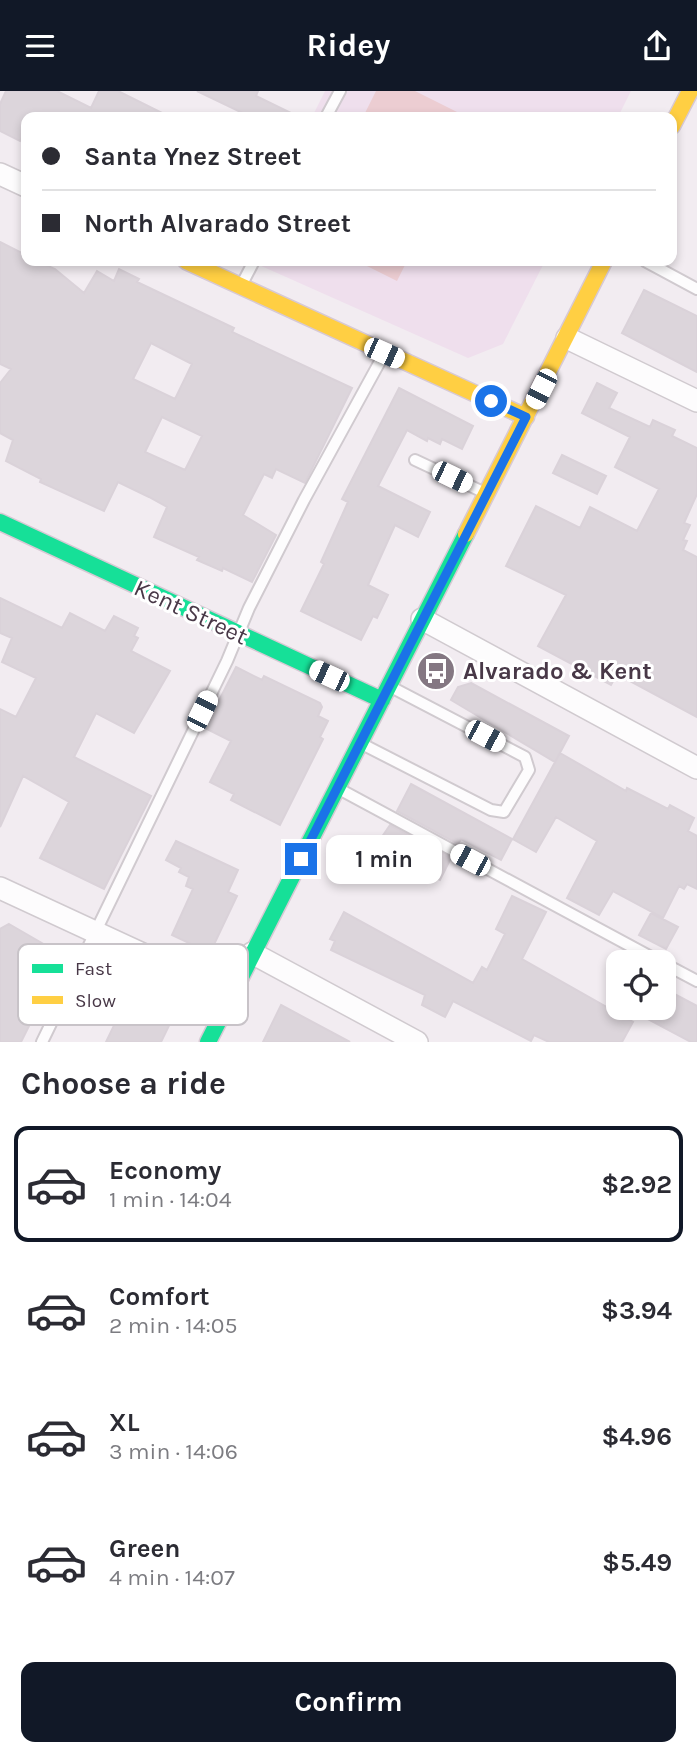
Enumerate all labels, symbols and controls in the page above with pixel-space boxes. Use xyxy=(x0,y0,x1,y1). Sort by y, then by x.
icon: menu xyxy=(21,27,59,65)
text: Ridey xyxy=(307,27,390,64)
icon: share xyxy=(638,27,676,65)
text: Santa Ynez Street xyxy=(84,141,301,172)
text: North Alvarado Street xyxy=(84,208,351,239)
car xyxy=(361,335,408,371)
car xyxy=(523,366,560,412)
route start xyxy=(475,385,507,417)
car xyxy=(429,458,476,496)
street label: Kent Street xyxy=(130,574,252,650)
bus stop icon: Alvarado & Kent xyxy=(415,650,457,692)
place label: Alvarado & Kent xyxy=(463,657,652,685)
car xyxy=(306,658,353,694)
car xyxy=(184,688,221,734)
car xyxy=(462,717,509,755)
callout: 1 min xyxy=(326,835,441,883)
car xyxy=(447,841,494,879)
route end xyxy=(285,843,317,875)
text: 1 min xyxy=(355,846,413,873)
legend xyxy=(18,944,248,1025)
map controls xyxy=(606,950,676,1020)
button: locate xyxy=(606,950,676,1020)
text: Fast xyxy=(75,958,112,980)
text: Slow xyxy=(75,990,116,1012)
text: Choose a ride xyxy=(21,1065,226,1102)
icon: car xyxy=(25,1153,88,1216)
text: Economy xyxy=(109,1155,221,1186)
text: $2.92 xyxy=(601,1169,672,1200)
text: 1 min · 14:04 xyxy=(109,1186,232,1213)
icon: car xyxy=(25,1279,88,1342)
text: Comfort xyxy=(109,1281,210,1312)
text: $3.94 xyxy=(601,1295,672,1326)
text: 2 min · 14:05 xyxy=(109,1312,237,1339)
icon: car xyxy=(25,1405,88,1468)
text: XL xyxy=(109,1407,140,1438)
text: $4.96 xyxy=(601,1421,672,1452)
text: 3 min · 14:06 xyxy=(109,1438,238,1465)
icon: car xyxy=(25,1531,88,1594)
text: Green xyxy=(109,1533,181,1564)
text: $5.49 xyxy=(602,1547,672,1578)
text: 4 min · 14:07 xyxy=(109,1564,235,1591)
button: Confirm xyxy=(21,1662,676,1742)

